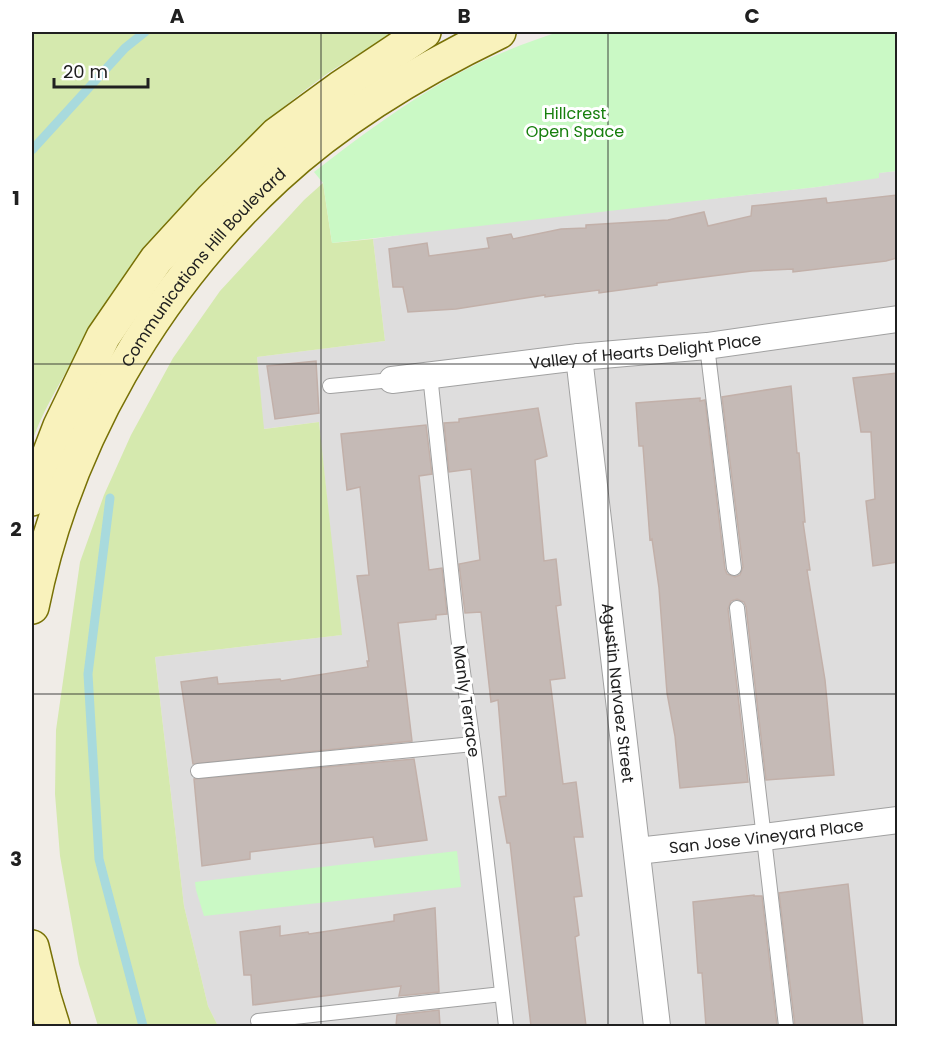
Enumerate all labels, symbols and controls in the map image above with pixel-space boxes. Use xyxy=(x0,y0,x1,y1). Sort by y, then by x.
text: A xyxy=(170,2,185,30)
text: B xyxy=(457,2,471,30)
text: C xyxy=(744,2,760,30)
scale bar xyxy=(54,51,148,89)
text: 20 m xyxy=(63,59,108,84)
park label: Hillcrest Open Space xyxy=(526,102,624,143)
street label: Communications Hill Boulevard xyxy=(116,163,291,371)
text: 1 xyxy=(12,184,20,212)
street label: Valley of Hearts Delight Place xyxy=(528,327,763,375)
text: 2 xyxy=(10,515,22,543)
street label: Agustin Narvaez Street xyxy=(596,602,640,784)
street label: Manly Terrace xyxy=(447,644,486,759)
street label: San Jose Vineyard Place xyxy=(668,813,865,859)
text: 3 xyxy=(10,845,22,873)

